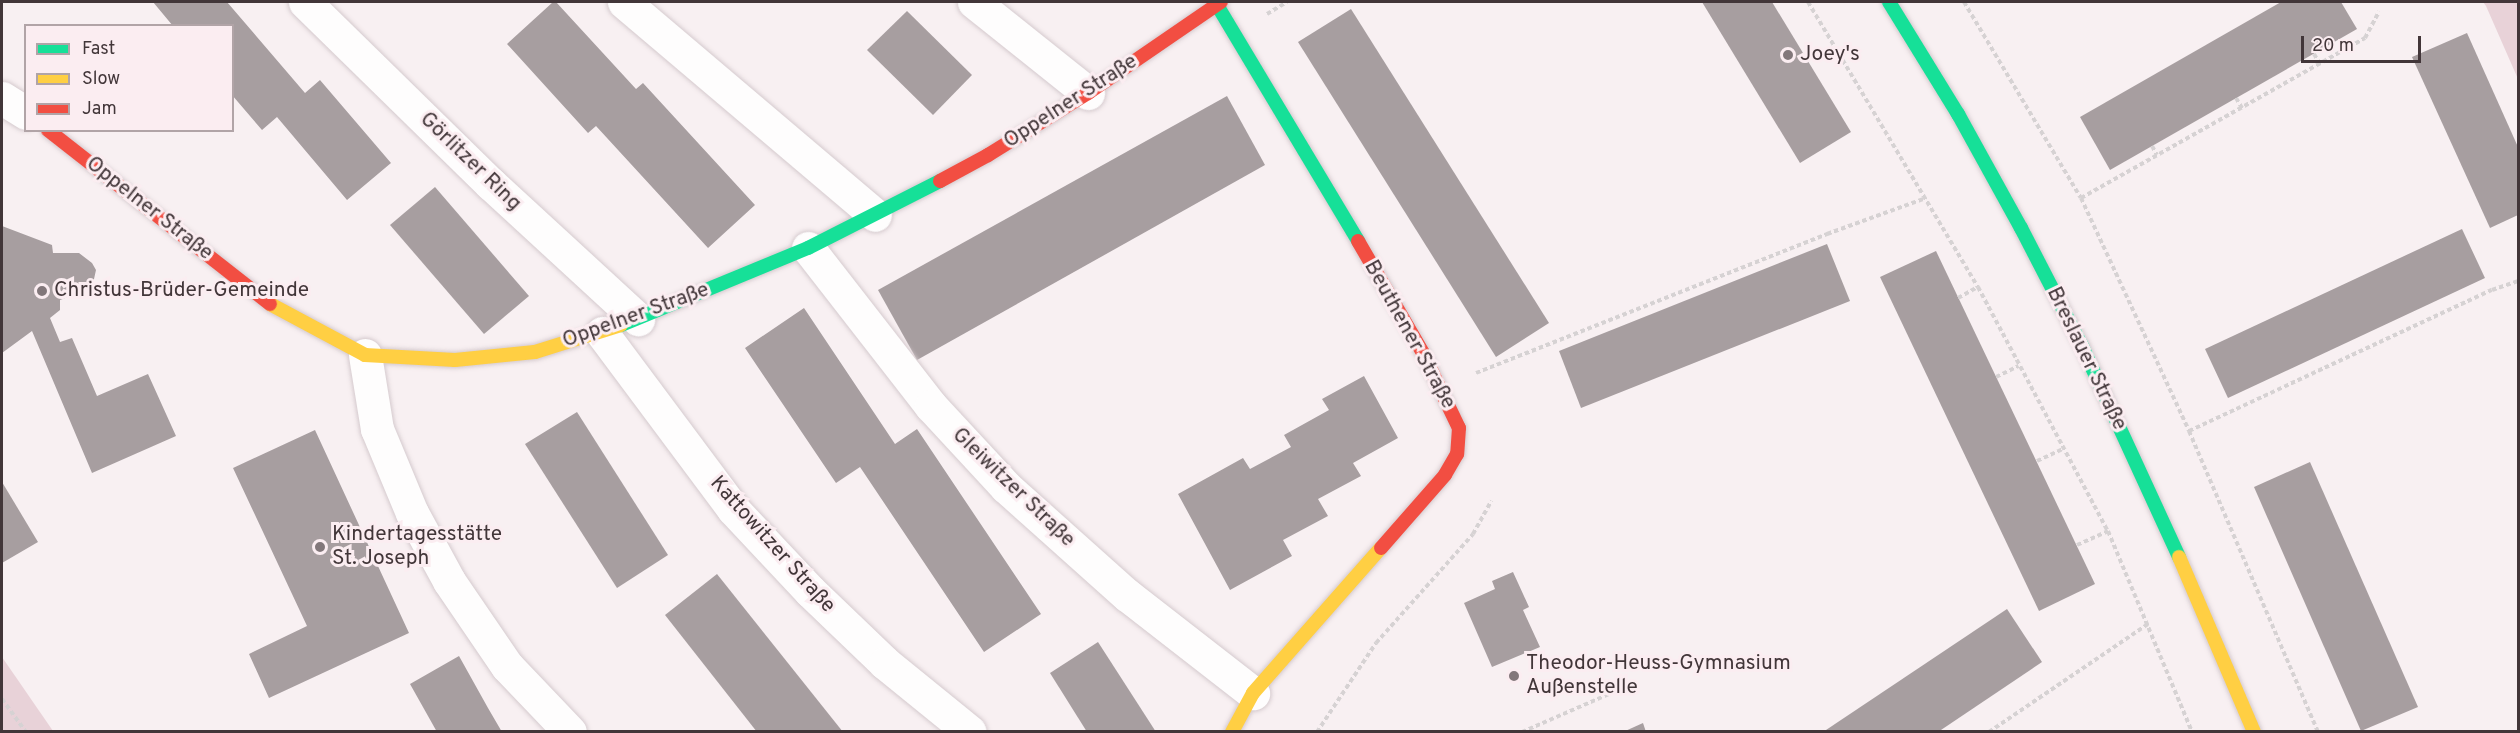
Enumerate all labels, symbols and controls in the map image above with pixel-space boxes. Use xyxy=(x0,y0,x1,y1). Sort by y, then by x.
legend xyxy=(24,24,234,132)
scale bar xyxy=(2304,24,2424,62)
text: 20 m xyxy=(2312,35,2354,58)
text: Fast xyxy=(82,38,115,61)
place label: Joey's xyxy=(1800,42,1860,68)
marker: Joey's xyxy=(1781,48,1795,62)
street label: Oppelner Straße xyxy=(1000,49,1142,155)
text: Slow xyxy=(82,68,120,91)
text: Jam xyxy=(82,98,117,121)
street label: Görlitzer Ring xyxy=(414,107,526,217)
street label: Oppelner Straße xyxy=(81,152,217,266)
street label: Beuthener Straße xyxy=(1358,256,1460,414)
place label: Christus-Brüder-Gemeinde xyxy=(54,278,309,304)
street label: Oppelner Straße xyxy=(559,278,713,354)
street label: Breslauer Straße xyxy=(2040,283,2132,435)
marker: Christus-Brüder-Gemeinde xyxy=(35,284,49,298)
street label: Gleiwitzer Straße xyxy=(946,423,1080,553)
street label: Kattowitzer Straße xyxy=(704,471,840,619)
place label: Kindertagesstätte St. Joseph xyxy=(332,522,502,572)
marker: Kindertagesstätte St. Joseph xyxy=(313,540,327,554)
place label: Theodor-Heuss-Gymnasium Außenstelle xyxy=(1526,651,1791,701)
marker: Theodor-Heuss-Gymnasium Außenstelle xyxy=(1507,669,1521,683)

